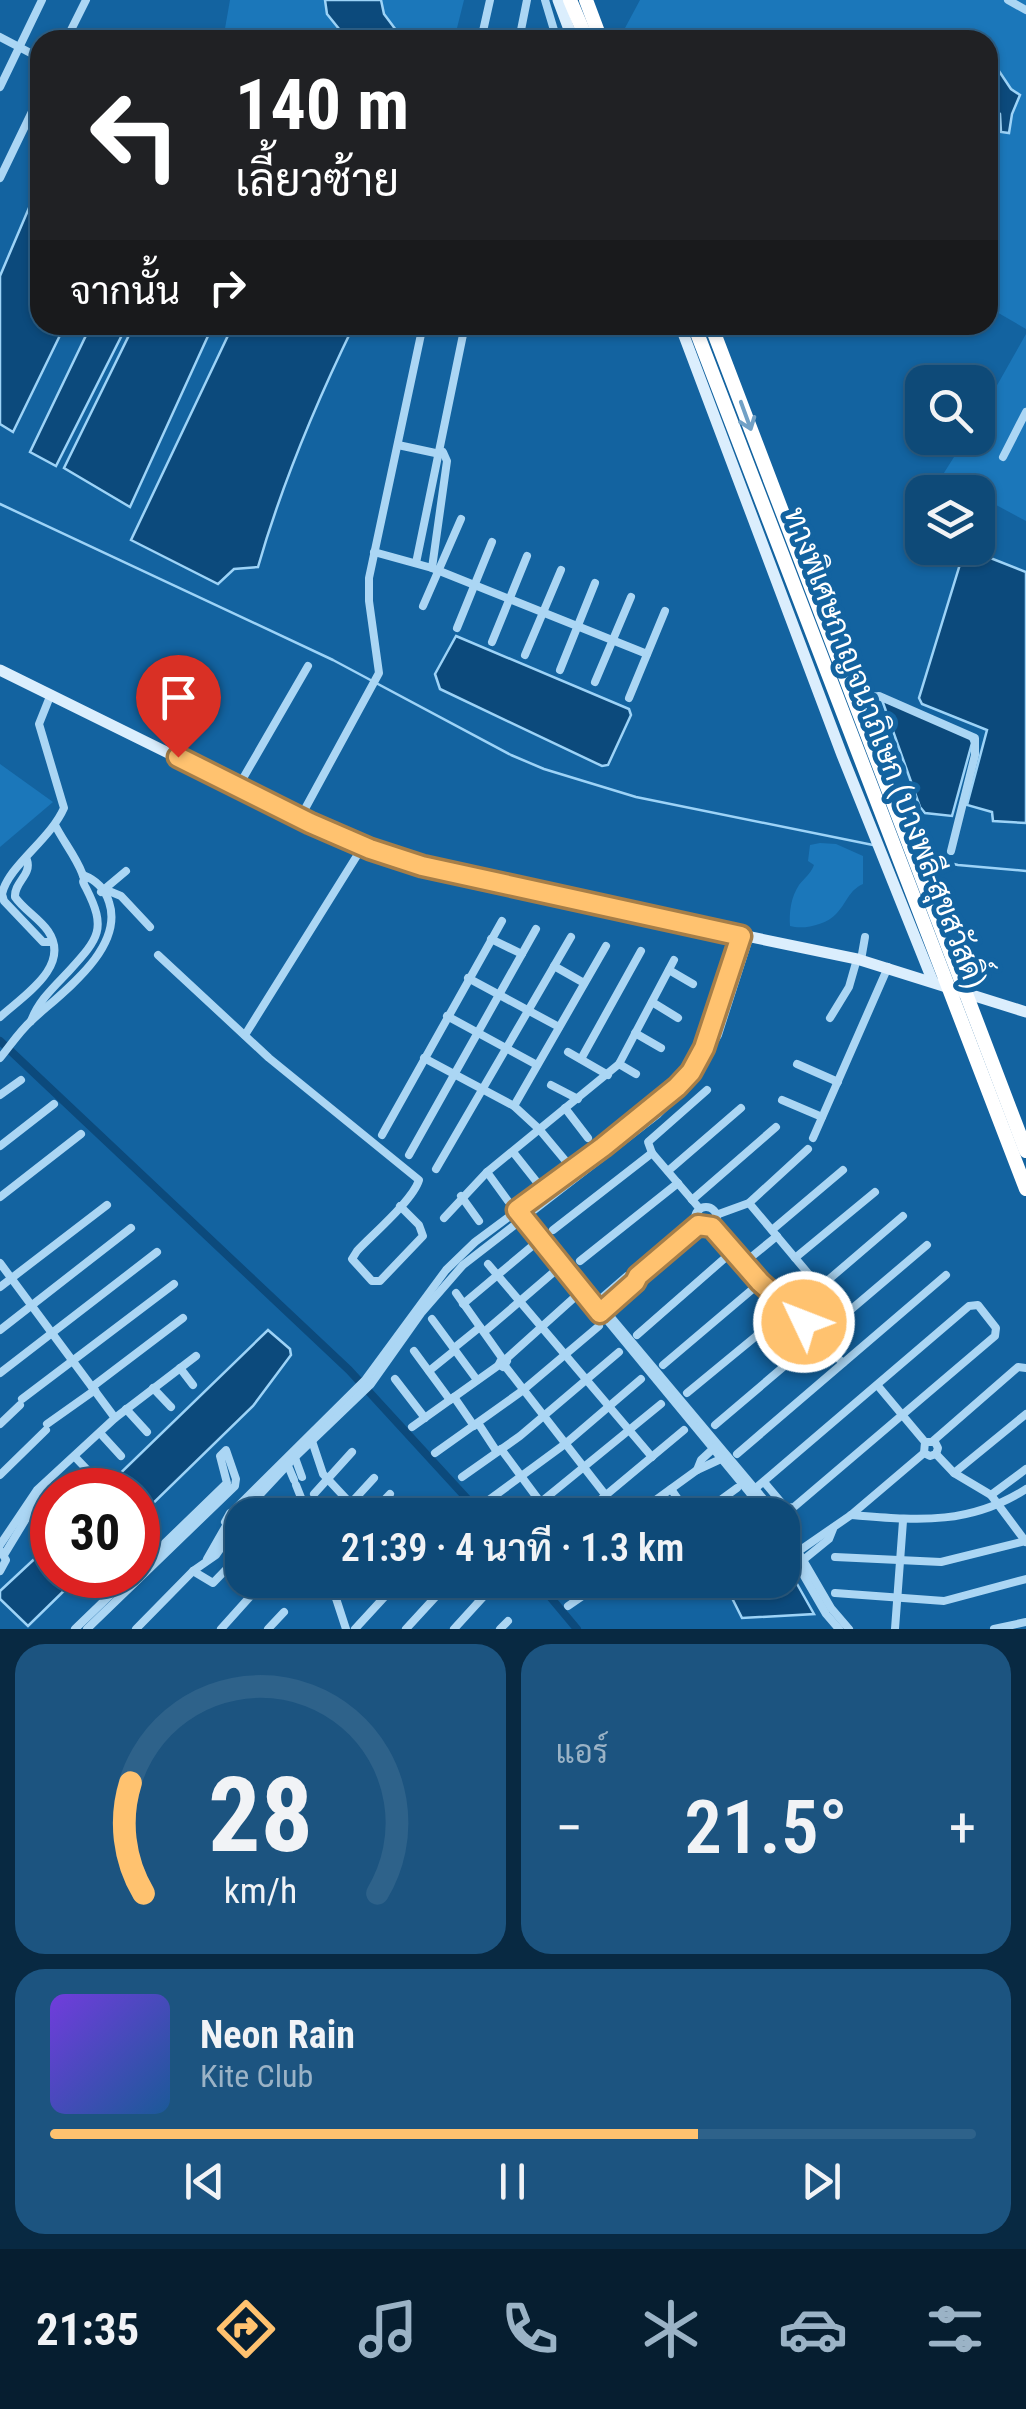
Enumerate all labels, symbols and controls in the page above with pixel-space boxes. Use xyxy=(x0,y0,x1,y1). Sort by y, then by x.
text: 140 m xyxy=(235,64,409,146)
icon: left xyxy=(70,70,200,200)
text: เลี้ยวซ้าย xyxy=(235,154,399,207)
icon: right xyxy=(200,260,255,315)
text: จากนั้น xyxy=(70,269,180,313)
map controls xyxy=(905,365,995,565)
button: search xyxy=(905,365,995,455)
one-way arrow xyxy=(738,400,756,431)
button: layers xyxy=(905,475,995,565)
street label: ทางพิเศษกาญจนาภิเษก (บางพลี-สุขสวัสดิ์) xyxy=(774,499,1002,995)
pin xyxy=(136,655,221,758)
icon: arrive xyxy=(151,670,206,725)
position arrow xyxy=(752,1270,856,1374)
speed limit sign: 30 xyxy=(30,1468,160,1598)
text: 21:39 · 4 นาที · 1.3 km xyxy=(341,1526,684,1570)
text: แอร์ xyxy=(556,1733,608,1771)
text: 28 xyxy=(208,1755,313,1876)
text: 21.5° xyxy=(684,1783,848,1871)
text: − xyxy=(556,1796,583,1860)
text: + xyxy=(949,1796,976,1860)
text: km/h xyxy=(223,1870,297,1912)
text: Neon Rain xyxy=(200,2013,355,2057)
text: Kite Club xyxy=(200,2057,313,2095)
icon: previous xyxy=(177,2154,232,2209)
icon: pause xyxy=(485,2154,540,2209)
icon: next xyxy=(794,2154,849,2209)
icon: directions xyxy=(211,2294,281,2364)
icon: music xyxy=(353,2294,423,2364)
icon: phone xyxy=(495,2294,565,2364)
icon: climate xyxy=(636,2294,706,2364)
icon: car xyxy=(778,2294,848,2364)
icon: filters xyxy=(920,2294,990,2364)
text: 21:35 xyxy=(36,2303,139,2356)

